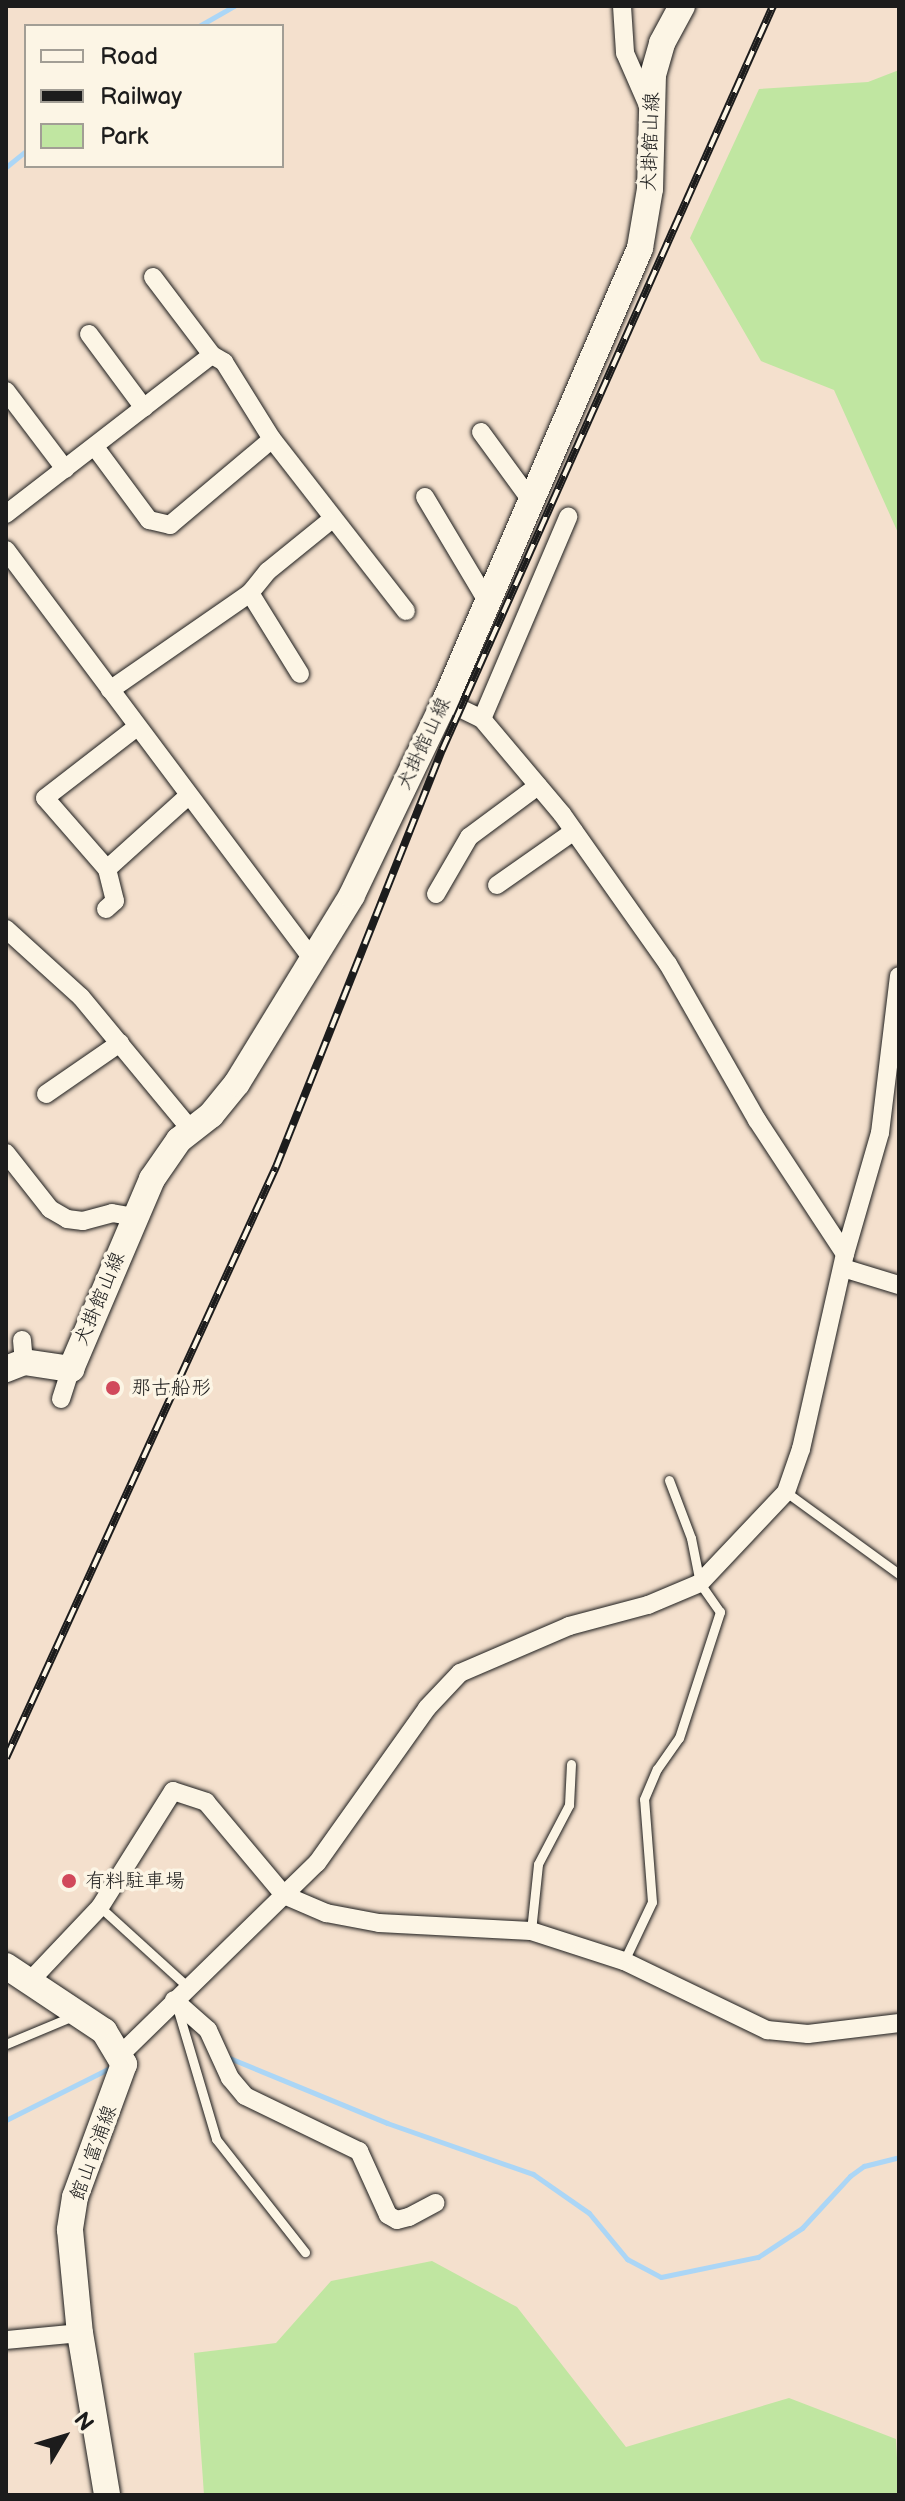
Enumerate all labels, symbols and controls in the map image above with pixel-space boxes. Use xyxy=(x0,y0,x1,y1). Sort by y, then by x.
legend xyxy=(24,24,284,168)
text: Road xyxy=(100,42,158,71)
text: Railway xyxy=(100,82,182,111)
street label: 犬掛館山線 xyxy=(637,92,665,192)
text: Park xyxy=(100,122,148,151)
street label: 犬掛館山線 xyxy=(392,694,456,794)
street label: 犬掛館山線 xyxy=(69,1248,131,1350)
place label: 那古船形 xyxy=(131,1376,211,1400)
marker: 那古船形 xyxy=(102,1377,124,1399)
place label: 有料駐車場 xyxy=(85,1869,185,1893)
marker: 有料駐車場 xyxy=(60,1872,78,1890)
street label: 館山富浦線 xyxy=(66,2102,122,2204)
north arrow xyxy=(24,2397,104,2477)
text: N xyxy=(68,2407,99,2437)

